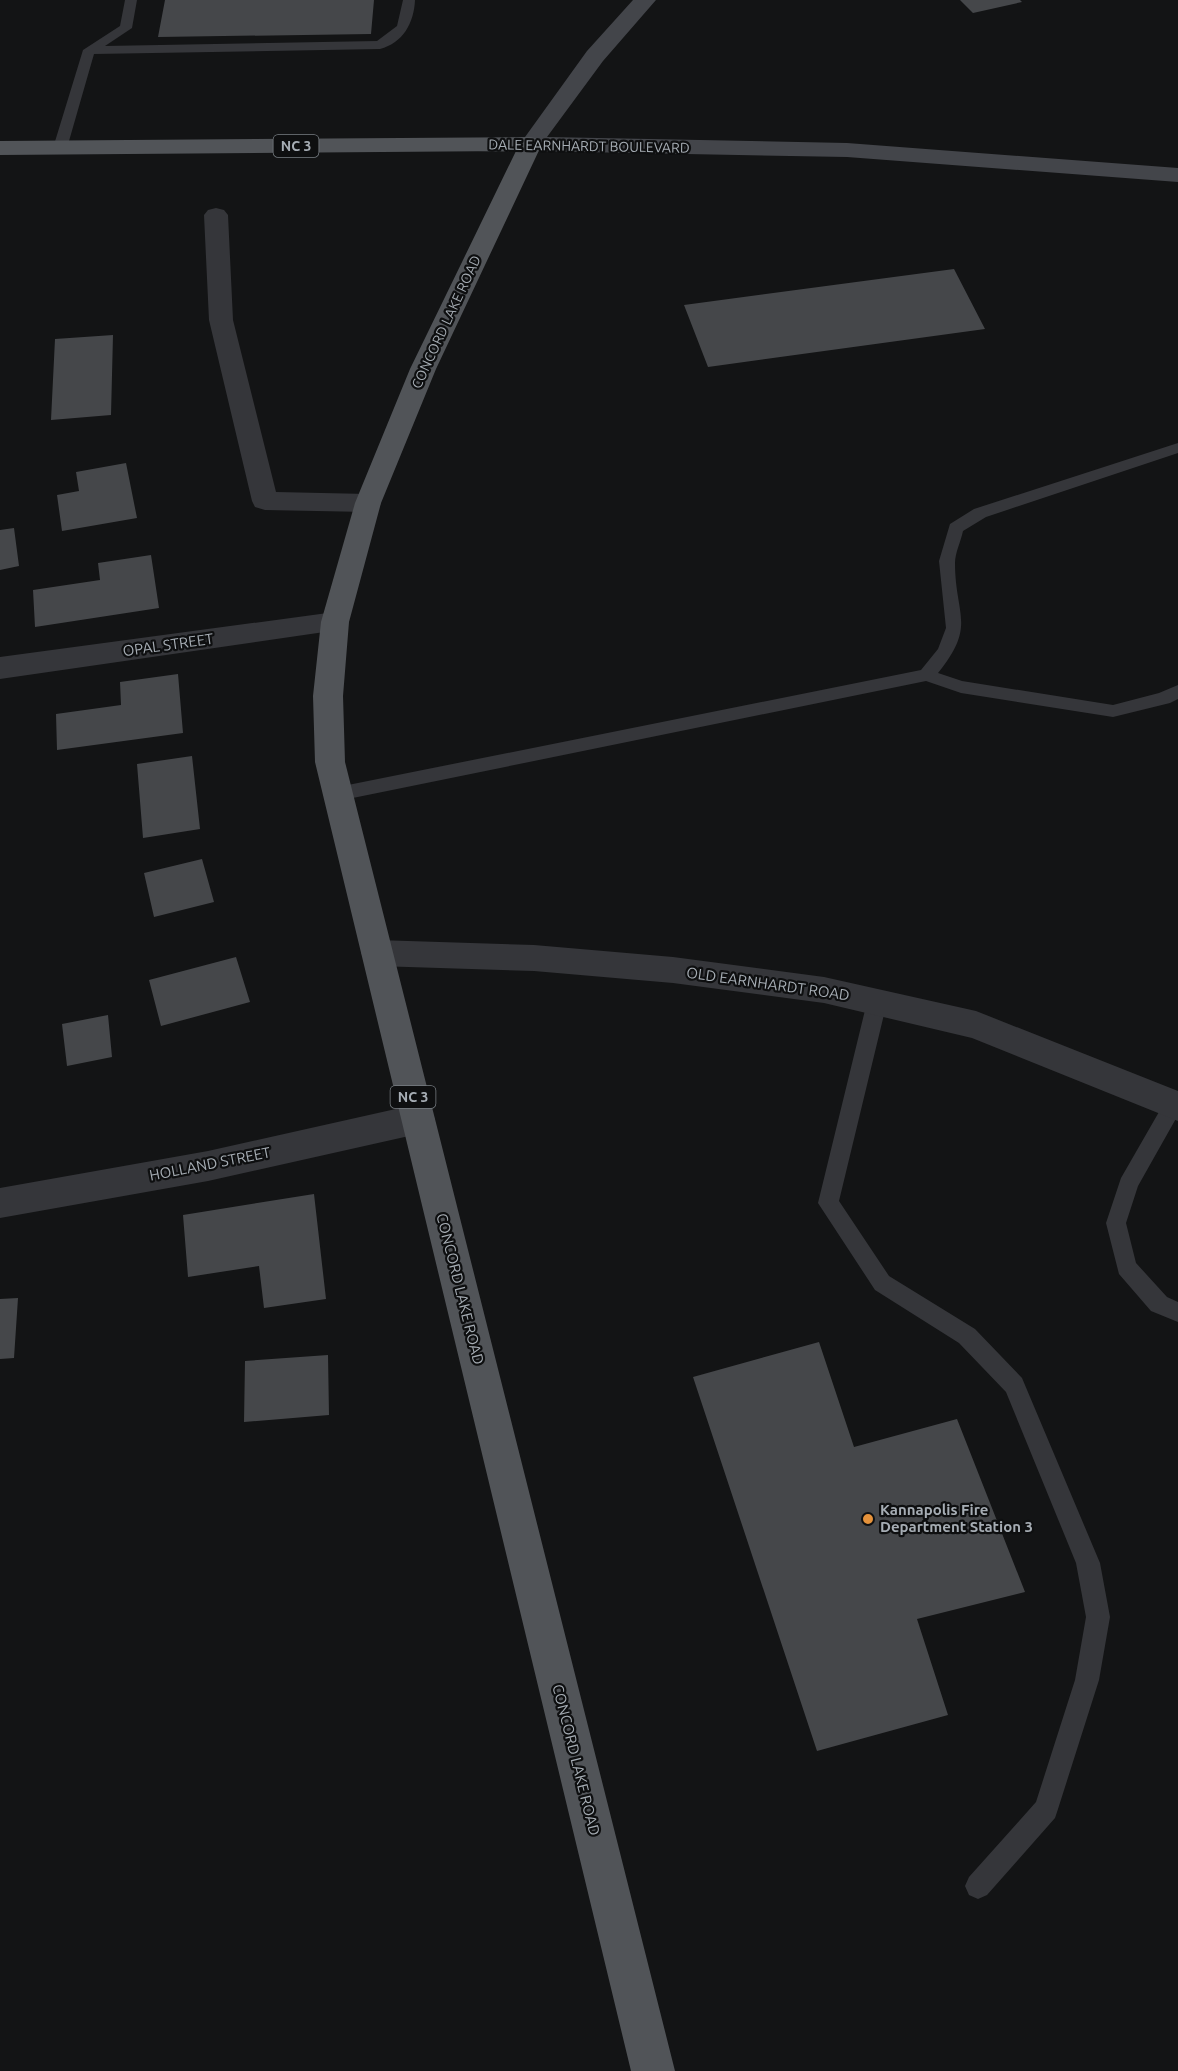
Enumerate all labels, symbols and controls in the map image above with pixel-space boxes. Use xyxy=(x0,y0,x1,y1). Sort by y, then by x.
road number: NC 3 xyxy=(274,135,318,157)
street label: DALE EARNHARDT BOULEVARD xyxy=(488,136,690,156)
street label: CONCORD LAKE ROAD xyxy=(408,253,484,391)
street label: OPAL STREET xyxy=(121,630,215,659)
street label: OLD EARNHARDT ROAD xyxy=(685,964,851,1003)
road number: NC 3 xyxy=(390,1086,436,1108)
street label: HOLLAND STREET xyxy=(148,1143,273,1184)
street label: CONCORD LAKE ROAD xyxy=(433,1211,488,1366)
place label: Kannapolis Fire Department Station 3 xyxy=(880,1501,1033,1535)
marker: Kannapolis Fire Department Station 3 xyxy=(861,1512,875,1526)
street label: CONCORD LAKE ROAD xyxy=(549,1682,604,1837)

